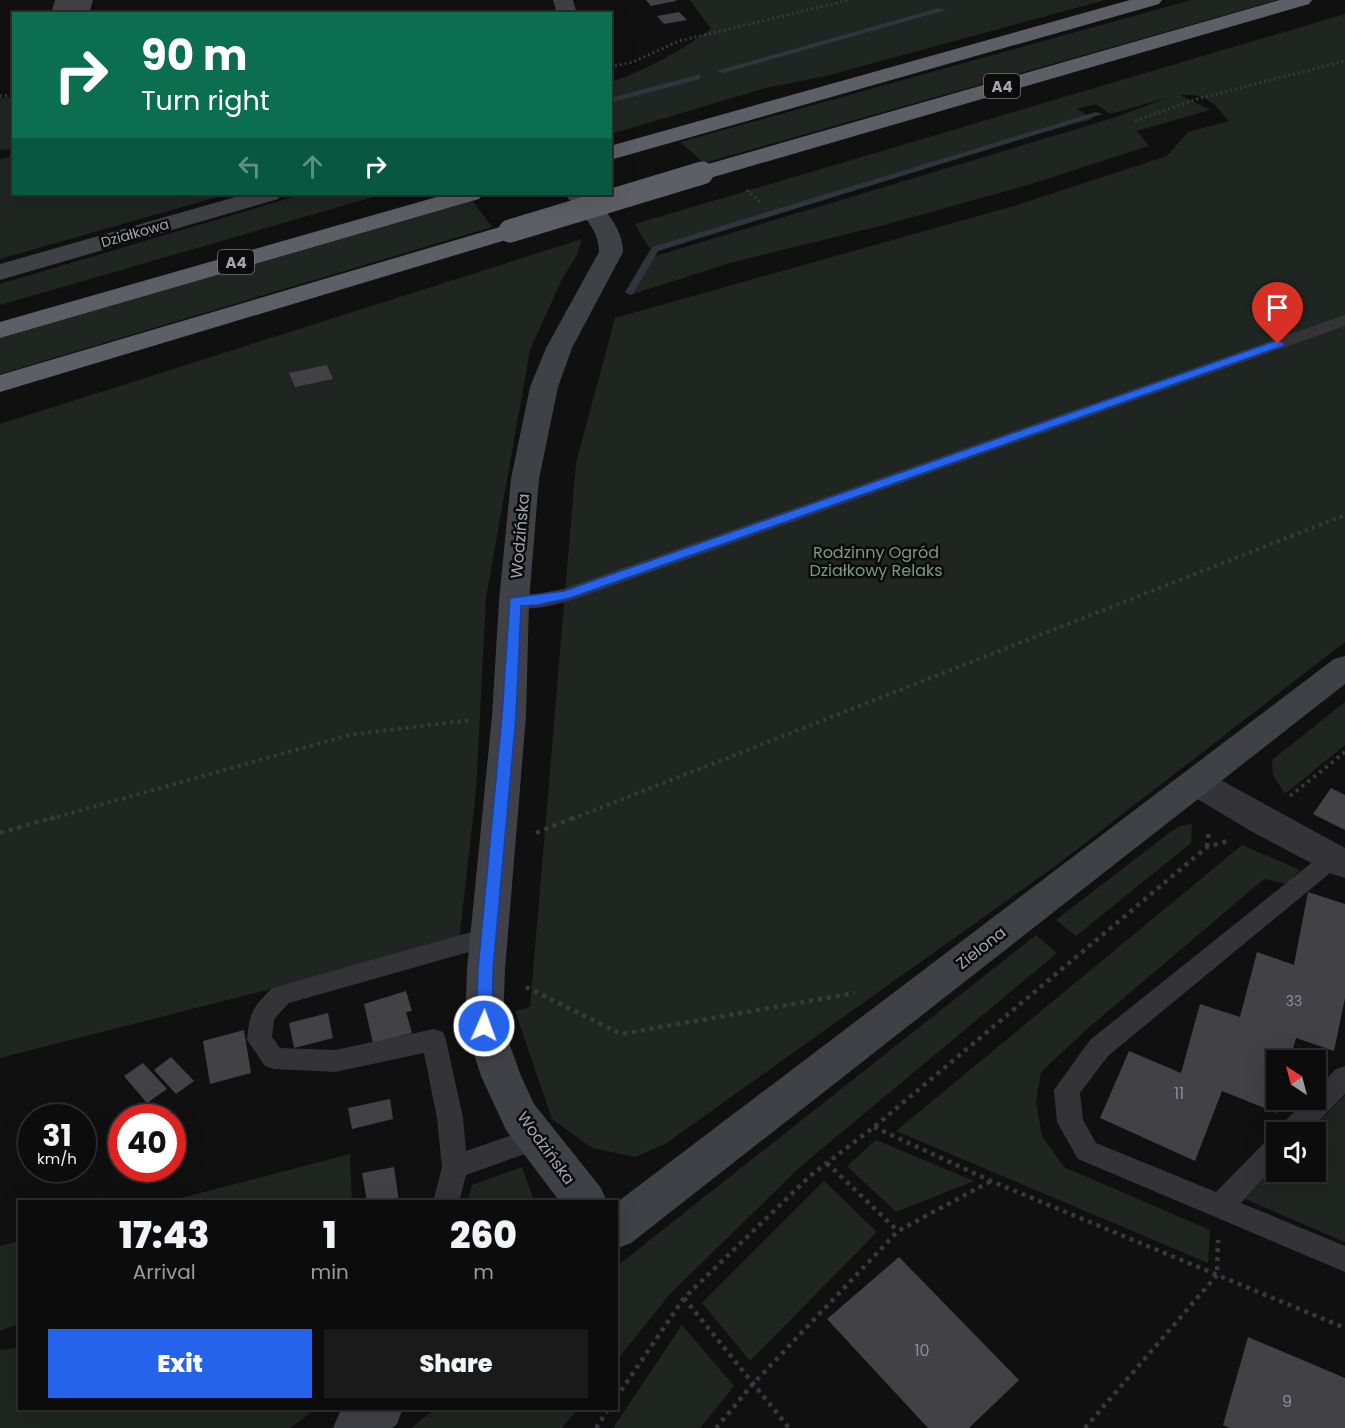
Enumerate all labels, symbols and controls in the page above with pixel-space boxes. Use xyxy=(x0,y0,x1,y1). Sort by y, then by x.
text: 90 m xyxy=(141,26,248,85)
icon: right xyxy=(42,36,120,114)
road number: A4 xyxy=(984,74,1020,98)
text: Turn right xyxy=(141,82,270,119)
icon: left xyxy=(233,150,266,183)
icon: ahead xyxy=(296,150,329,183)
icon: right xyxy=(359,150,392,183)
street label: Działkowa xyxy=(99,214,171,252)
road number: A4 xyxy=(218,250,254,274)
pin xyxy=(1252,282,1303,344)
icon: arrive xyxy=(1261,291,1294,324)
street label: Wodzińska xyxy=(505,492,535,580)
park label: Rodzinny Ogród Działkowy Relaks xyxy=(809,541,943,582)
street label: Zielona xyxy=(951,921,1011,975)
house number: 33 xyxy=(1286,991,1302,1011)
position arrow xyxy=(452,994,516,1058)
north arrow xyxy=(1266,1050,1326,1110)
map controls xyxy=(1266,1050,1326,1182)
house number: 11 xyxy=(1174,1082,1184,1105)
speed limit sign: 40 xyxy=(108,1104,186,1182)
street label: Wodzińska xyxy=(512,1107,580,1189)
text: 31 xyxy=(42,1114,72,1157)
button: sound xyxy=(1266,1122,1326,1182)
text: km/h xyxy=(37,1148,77,1169)
text: 17:43 xyxy=(119,1210,210,1261)
text: 1 xyxy=(323,1210,337,1261)
text: 260 xyxy=(450,1210,517,1261)
text: Arrival xyxy=(133,1258,196,1286)
text: min xyxy=(311,1258,349,1286)
text: m xyxy=(473,1258,494,1286)
button: Exit xyxy=(48,1329,312,1398)
button: Share xyxy=(324,1329,588,1398)
house number: 10 xyxy=(914,1339,930,1362)
house number: 9 xyxy=(1282,1390,1292,1413)

